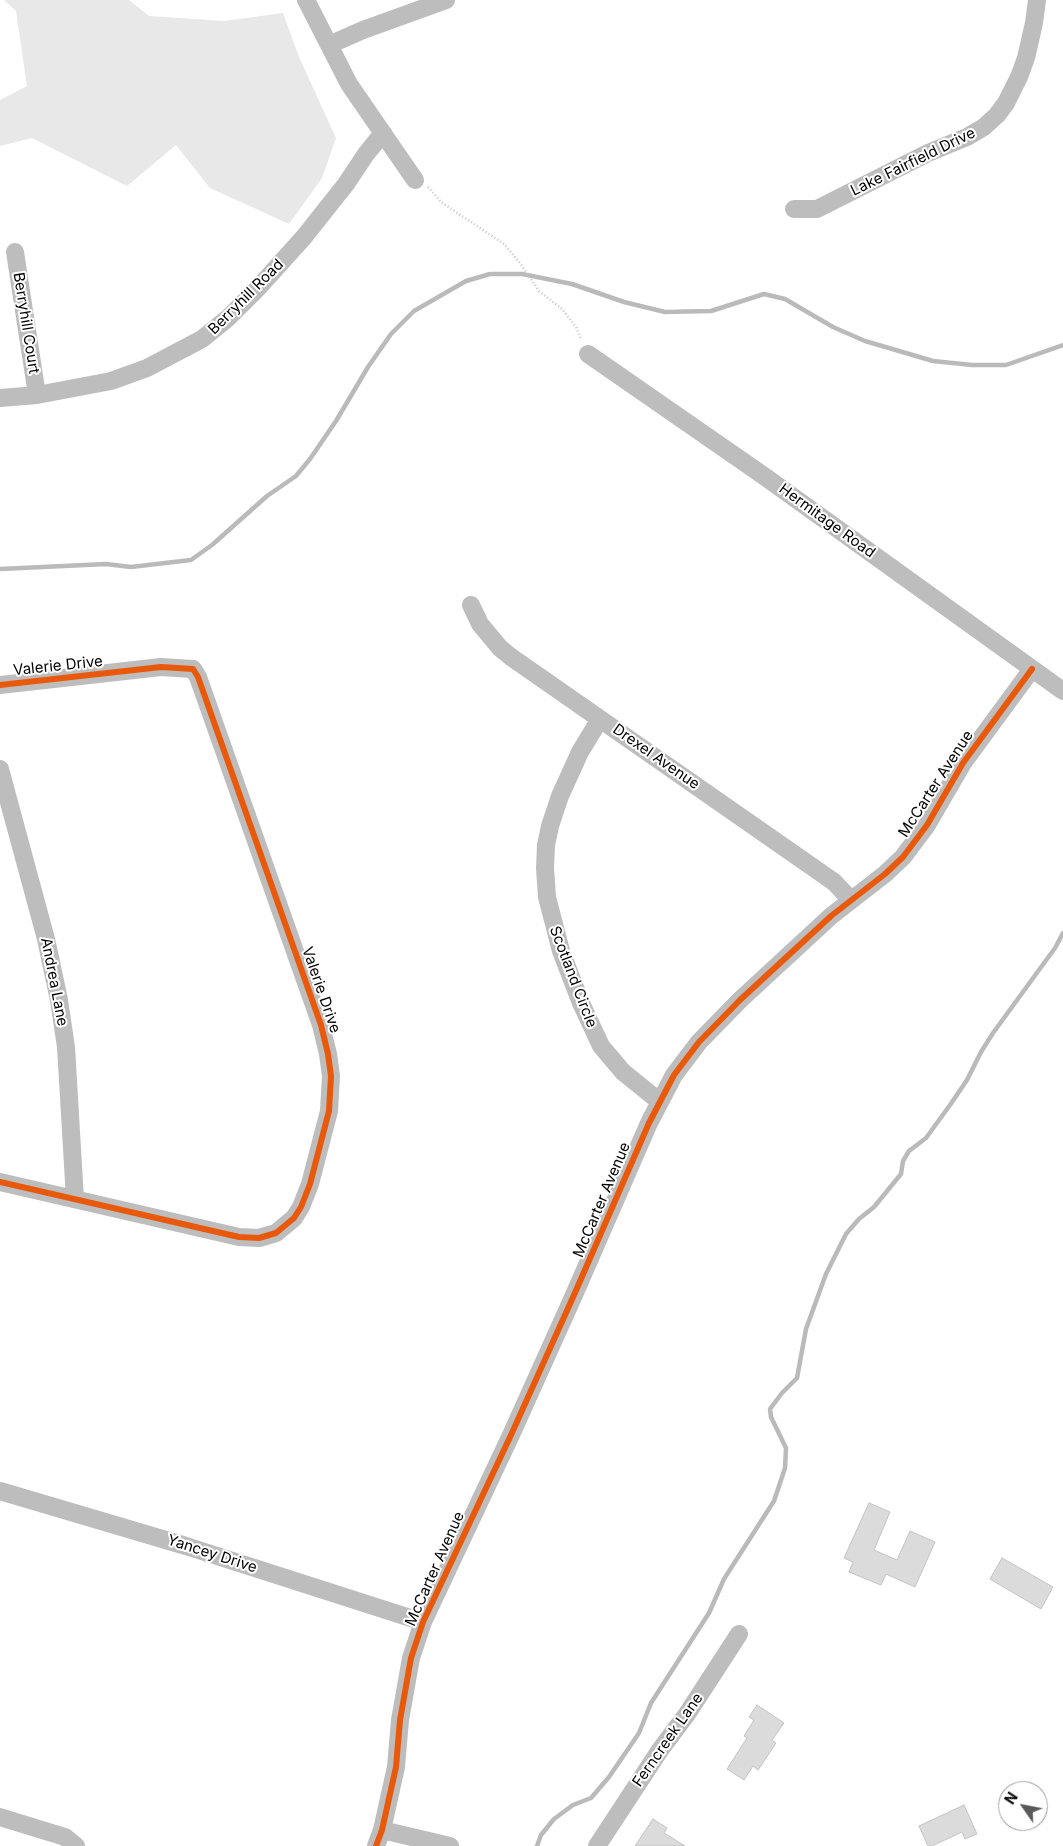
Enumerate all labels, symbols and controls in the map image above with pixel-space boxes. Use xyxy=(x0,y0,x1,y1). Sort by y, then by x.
street label: Lake Fairfield Drive xyxy=(848,124,978,200)
street label: Berryhill Road xyxy=(205,256,287,338)
street label: Berryhill Court xyxy=(9,271,43,375)
street label: Hermitage Road xyxy=(775,480,879,562)
street label: Valerie Drive xyxy=(12,652,104,680)
street label: Drexel Avenue xyxy=(609,720,703,794)
street label: McCarter Avenue xyxy=(895,727,977,841)
street label: Scotland Circle xyxy=(545,924,601,1030)
street label: Andrea Lane xyxy=(37,936,71,1028)
street label: Valerie Drive xyxy=(298,944,344,1036)
street label: McCarter Avenue xyxy=(570,1140,634,1260)
street label: McCarter Avenue xyxy=(402,1509,468,1629)
street label: Yancey Drive xyxy=(165,1531,259,1577)
street label: Ferncreek Lane xyxy=(629,1690,707,1790)
north arrow xyxy=(998,1781,1048,1831)
text: N xyxy=(1001,1789,1021,1807)

